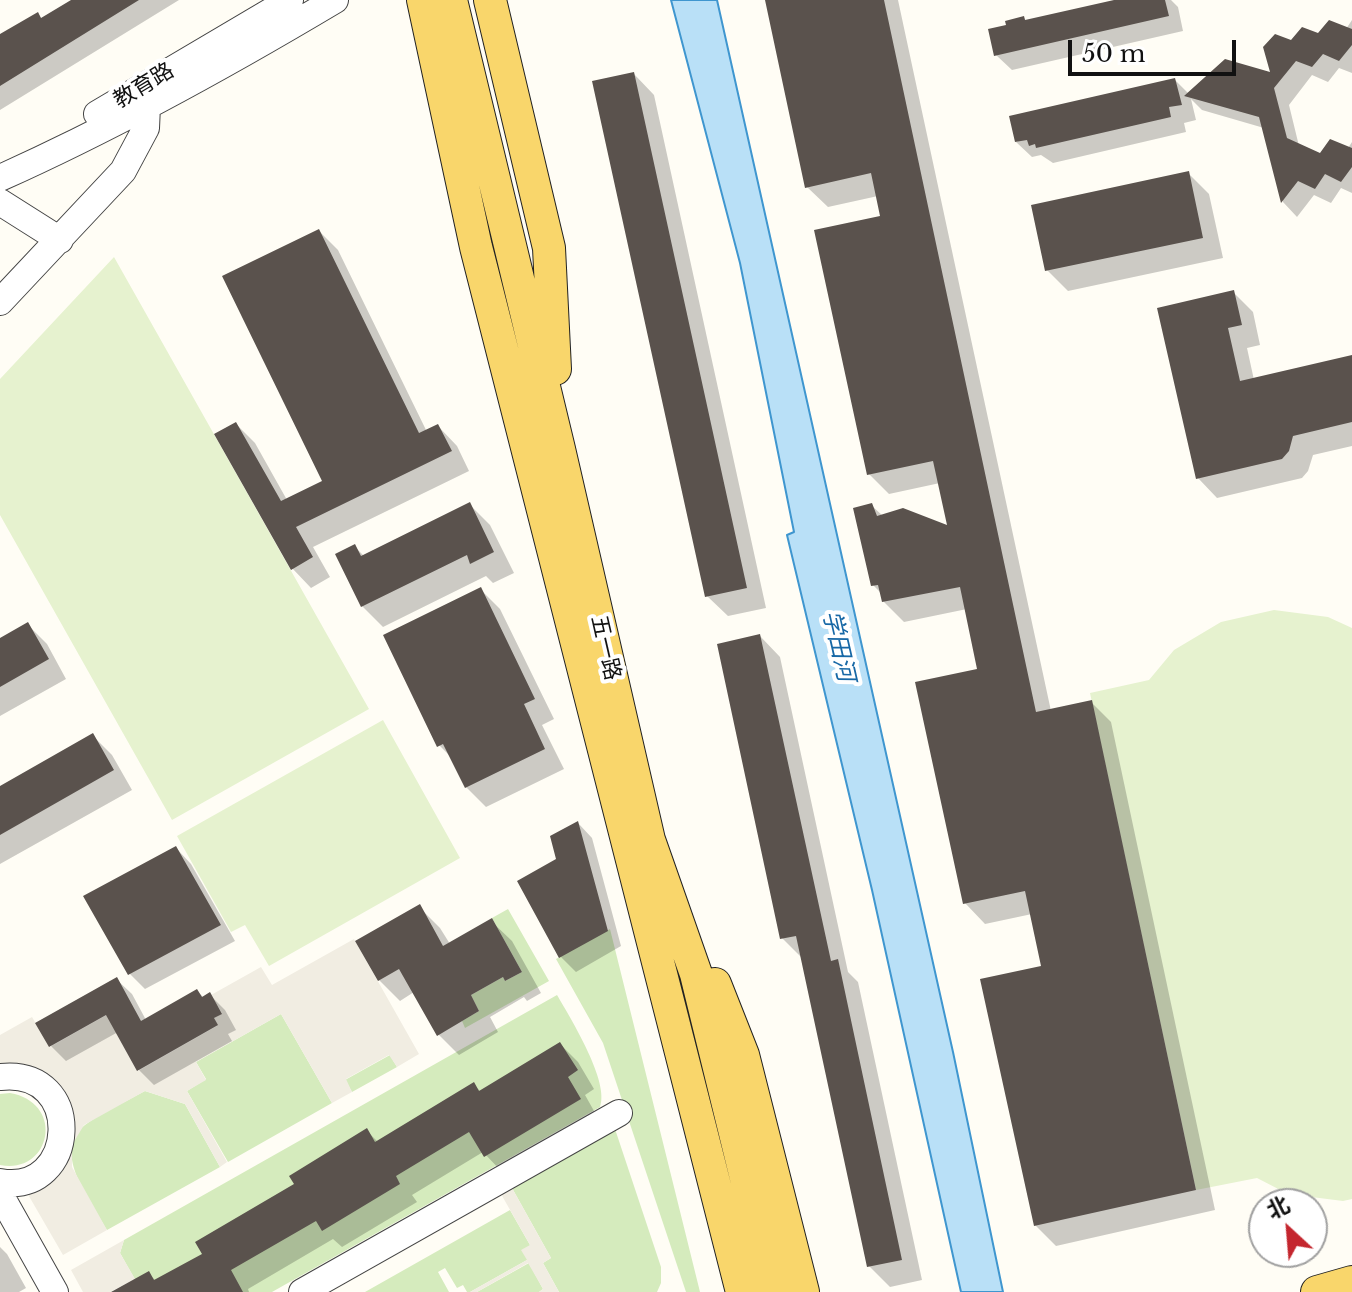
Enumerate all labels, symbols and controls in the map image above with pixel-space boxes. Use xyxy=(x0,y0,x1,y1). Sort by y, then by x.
scale bar xyxy=(1072,24,1240,74)
text: 50 m xyxy=(1082,39,1145,68)
street label: 教育路 xyxy=(109,58,179,114)
water label: 学田河 xyxy=(816,608,860,684)
street label: 五一路 xyxy=(585,613,625,683)
north arrow xyxy=(1248,1188,1328,1268)
text: 北 xyxy=(1262,1191,1294,1225)

